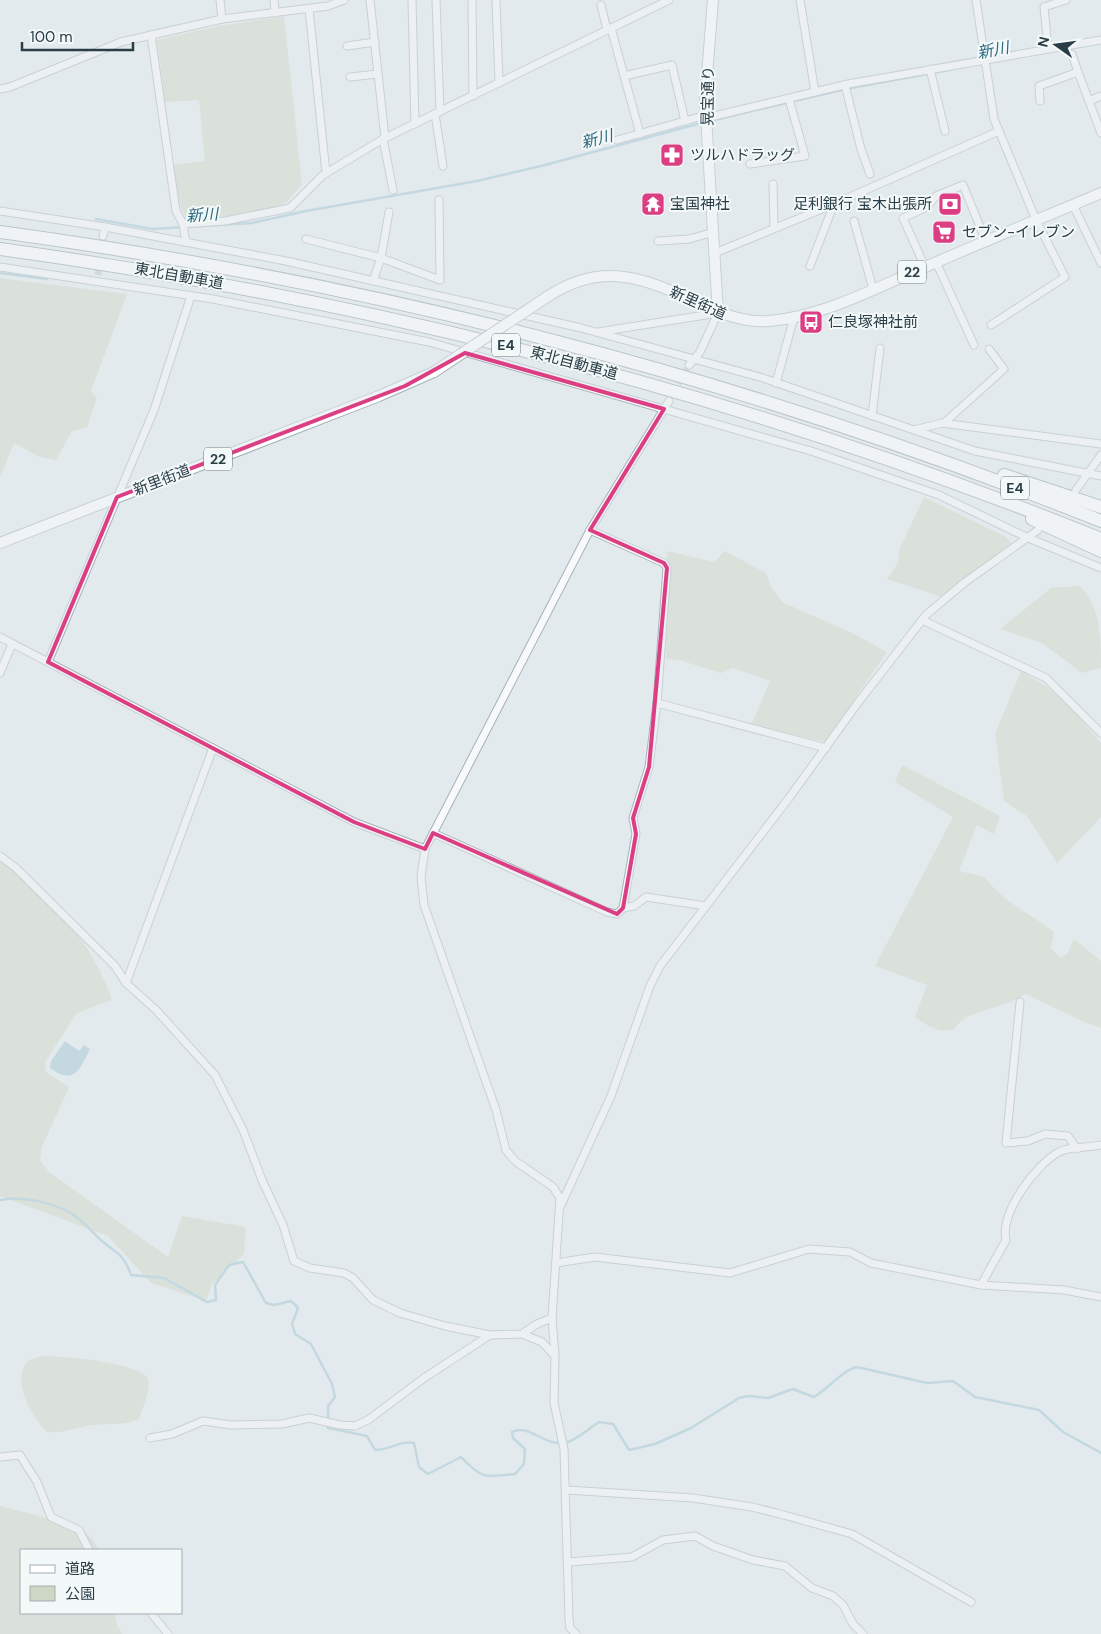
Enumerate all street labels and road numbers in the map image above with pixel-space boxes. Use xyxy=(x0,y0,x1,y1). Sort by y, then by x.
street label: 晃宝通り xyxy=(697,66,719,126)
street label: 東北自動車道 xyxy=(133,258,225,294)
road number: 22 xyxy=(898,260,926,284)
street label: 新里街道 xyxy=(667,282,729,324)
road number: E4 xyxy=(492,334,520,356)
street label: 東北自動車道 xyxy=(528,342,620,384)
road number: 22 xyxy=(204,448,232,470)
street label: 新里街道 xyxy=(130,460,194,500)
road number: E4 xyxy=(1001,476,1029,499)

